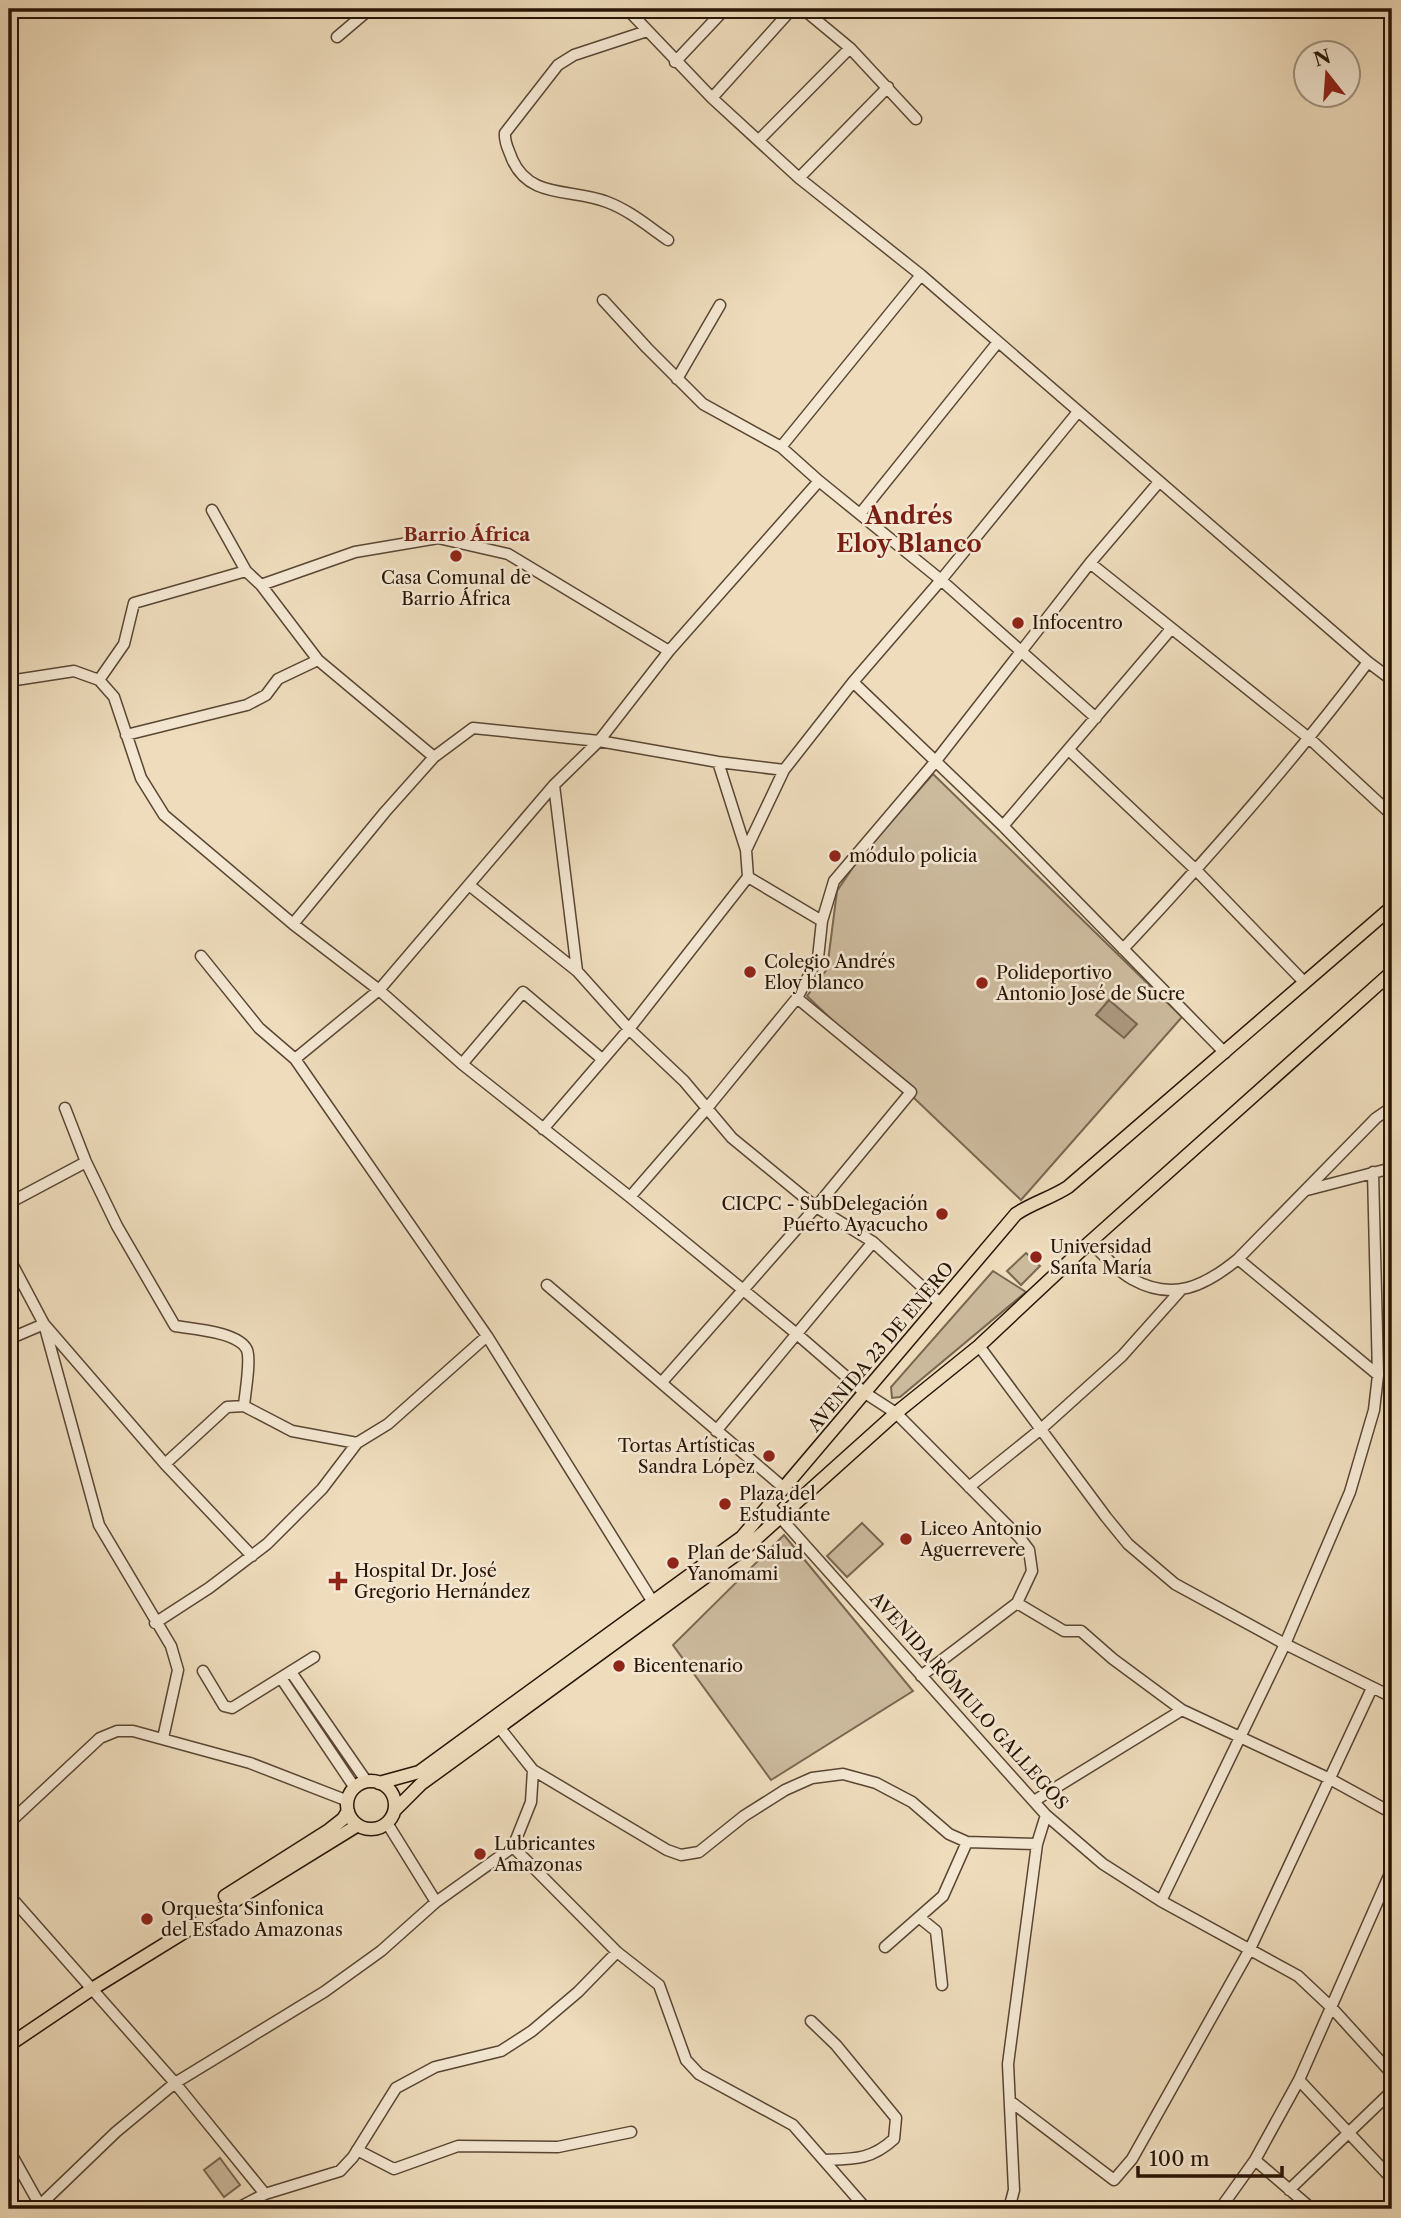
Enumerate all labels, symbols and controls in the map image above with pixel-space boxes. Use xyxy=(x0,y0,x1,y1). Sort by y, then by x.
north arrow xyxy=(1292,38,1362,108)
text: N xyxy=(1311,45,1333,72)
district label: Andrés Eloy Blanco xyxy=(836,501,982,558)
district label: Barrio África xyxy=(404,523,531,546)
marker: Casa Comunal de Barrio África xyxy=(448,548,464,564)
place label: Casa Comunal de Barrio África xyxy=(381,567,531,610)
place label: Infocentro xyxy=(1032,612,1123,634)
marker: Infocentro xyxy=(1010,615,1026,631)
place label: módulo policia xyxy=(849,845,978,867)
marker: módulo policia xyxy=(827,848,843,864)
place label: Colegio Andrés Eloy blanco xyxy=(764,951,895,994)
place label: Polideportivo Antonio José de Sucre xyxy=(995,962,1185,1005)
marker: Colegio Andrés Eloy blanco xyxy=(742,964,758,980)
marker: Polideportivo Antonio José de Sucre xyxy=(974,975,990,991)
place label: CICPC - SubDelegación Puerto Ayacucho xyxy=(721,1193,928,1236)
marker: CICPC - SubDelegación Puerto Ayacucho xyxy=(934,1206,950,1222)
place label: Universidad Santa María xyxy=(1050,1236,1152,1279)
marker: Universidad Santa María xyxy=(1028,1249,1044,1265)
street label: AVENIDA 23 DE ENERO xyxy=(803,1258,958,1437)
place label: Tortas Artísticas Sandra López xyxy=(618,1435,755,1478)
marker: Tortas Artísticas Sandra López xyxy=(761,1448,777,1464)
place label: Plaza del Estudiante xyxy=(739,1483,830,1526)
marker: Plaza del Estudiante xyxy=(717,1496,733,1512)
place label: Liceo Antonio Aguerrevere xyxy=(919,1518,1042,1561)
marker: Liceo Antonio Aguerrevere xyxy=(898,1531,914,1547)
place label: Plan de Salud Yanomami xyxy=(686,1542,803,1585)
marker: Plan de Salud Yanomami xyxy=(665,1555,681,1571)
place label: Hospital Dr. José Gregorio Hernández xyxy=(354,1560,530,1603)
marker: Hospital Dr. José Gregorio Hernández xyxy=(328,1571,348,1591)
street label: AVENIDA RÓMULO GALLEGOS xyxy=(865,1586,1073,1814)
place label: Bicentenario xyxy=(633,1655,743,1677)
marker: Bicentenario xyxy=(611,1658,627,1674)
place label: Lubricantes Amazonas xyxy=(493,1833,595,1876)
marker: Lubricantes Amazonas xyxy=(472,1846,488,1862)
place label: Orquesta Sinfonica del Estado Amazonas xyxy=(161,1898,343,1941)
marker: Orquesta Sinfonica del Estado Amazonas xyxy=(139,1911,155,1927)
scale bar xyxy=(1138,2134,1282,2178)
text: 100 m xyxy=(1149,2146,1210,2171)

